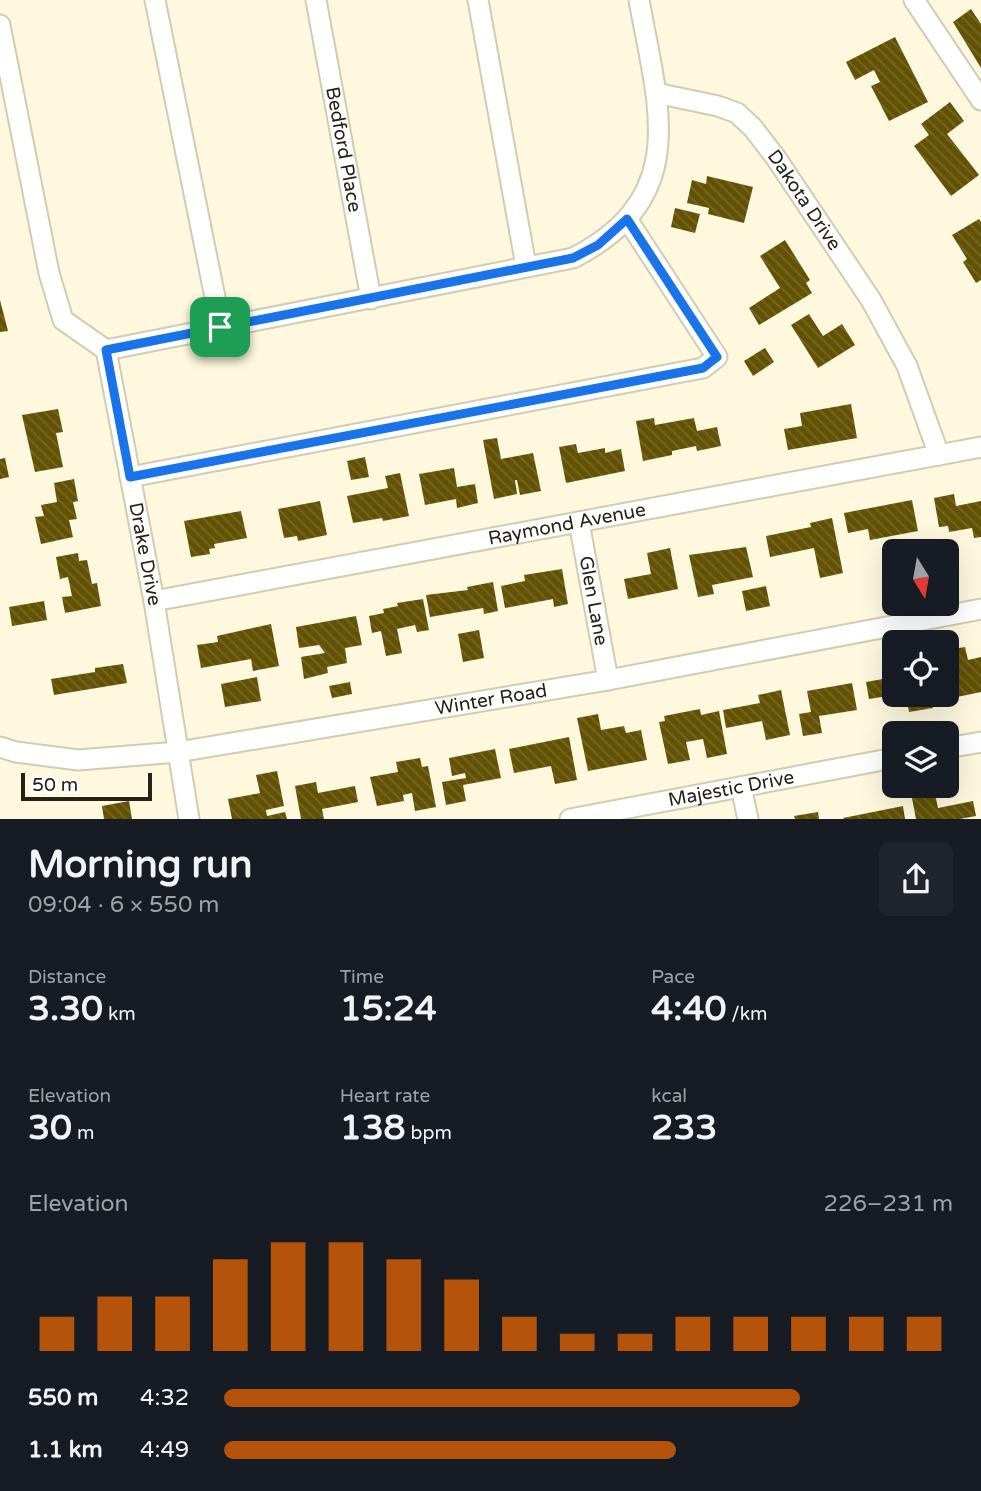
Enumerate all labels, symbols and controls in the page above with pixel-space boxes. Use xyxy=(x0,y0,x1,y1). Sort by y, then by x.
street label: Bedford Place xyxy=(321,85,366,214)
street label: Dakota Drive xyxy=(763,145,846,255)
pin xyxy=(190,297,250,357)
icon: arrive xyxy=(201,308,239,346)
street label: Raymond Avenue xyxy=(486,499,647,550)
street label: Drake Drive xyxy=(124,500,166,608)
north arrow xyxy=(882,539,959,616)
map controls xyxy=(882,539,959,798)
street label: Glen Lane xyxy=(574,554,612,647)
button: locate xyxy=(882,630,959,707)
street label: Winter Road xyxy=(433,679,549,720)
button: layers xyxy=(882,721,959,798)
street label: Majestic Drive xyxy=(666,766,796,811)
scale bar xyxy=(21,770,152,802)
text: 50 m xyxy=(32,774,78,796)
text: Morning run xyxy=(28,842,252,888)
button: share xyxy=(879,842,953,916)
text: 09:04 · 6 × 550 m xyxy=(28,891,219,919)
text: Distance xyxy=(28,966,106,988)
text: Time xyxy=(340,966,384,988)
text: Pace xyxy=(651,966,695,988)
text: 3.30 xyxy=(28,988,103,1030)
text: 15:24 xyxy=(340,988,437,1030)
text: 4:40 xyxy=(651,988,726,1030)
text: km xyxy=(103,1003,136,1025)
text: /km xyxy=(726,1003,768,1025)
text: Elevation xyxy=(28,1085,111,1107)
text: Heart rate xyxy=(340,1085,430,1107)
text: kcal xyxy=(651,1085,687,1107)
text: 30 xyxy=(28,1107,72,1149)
text: 138 xyxy=(340,1107,406,1149)
text: 233 xyxy=(651,1107,717,1149)
text: m xyxy=(72,1122,94,1144)
text: bpm xyxy=(406,1122,452,1144)
text: Elevation xyxy=(28,1190,129,1218)
text: 226–231 m xyxy=(824,1190,953,1218)
text: 550 m xyxy=(28,1384,98,1412)
text: 4:32 xyxy=(140,1384,189,1412)
text: 1.1 km xyxy=(28,1436,103,1464)
text: 4:49 xyxy=(140,1436,189,1464)

